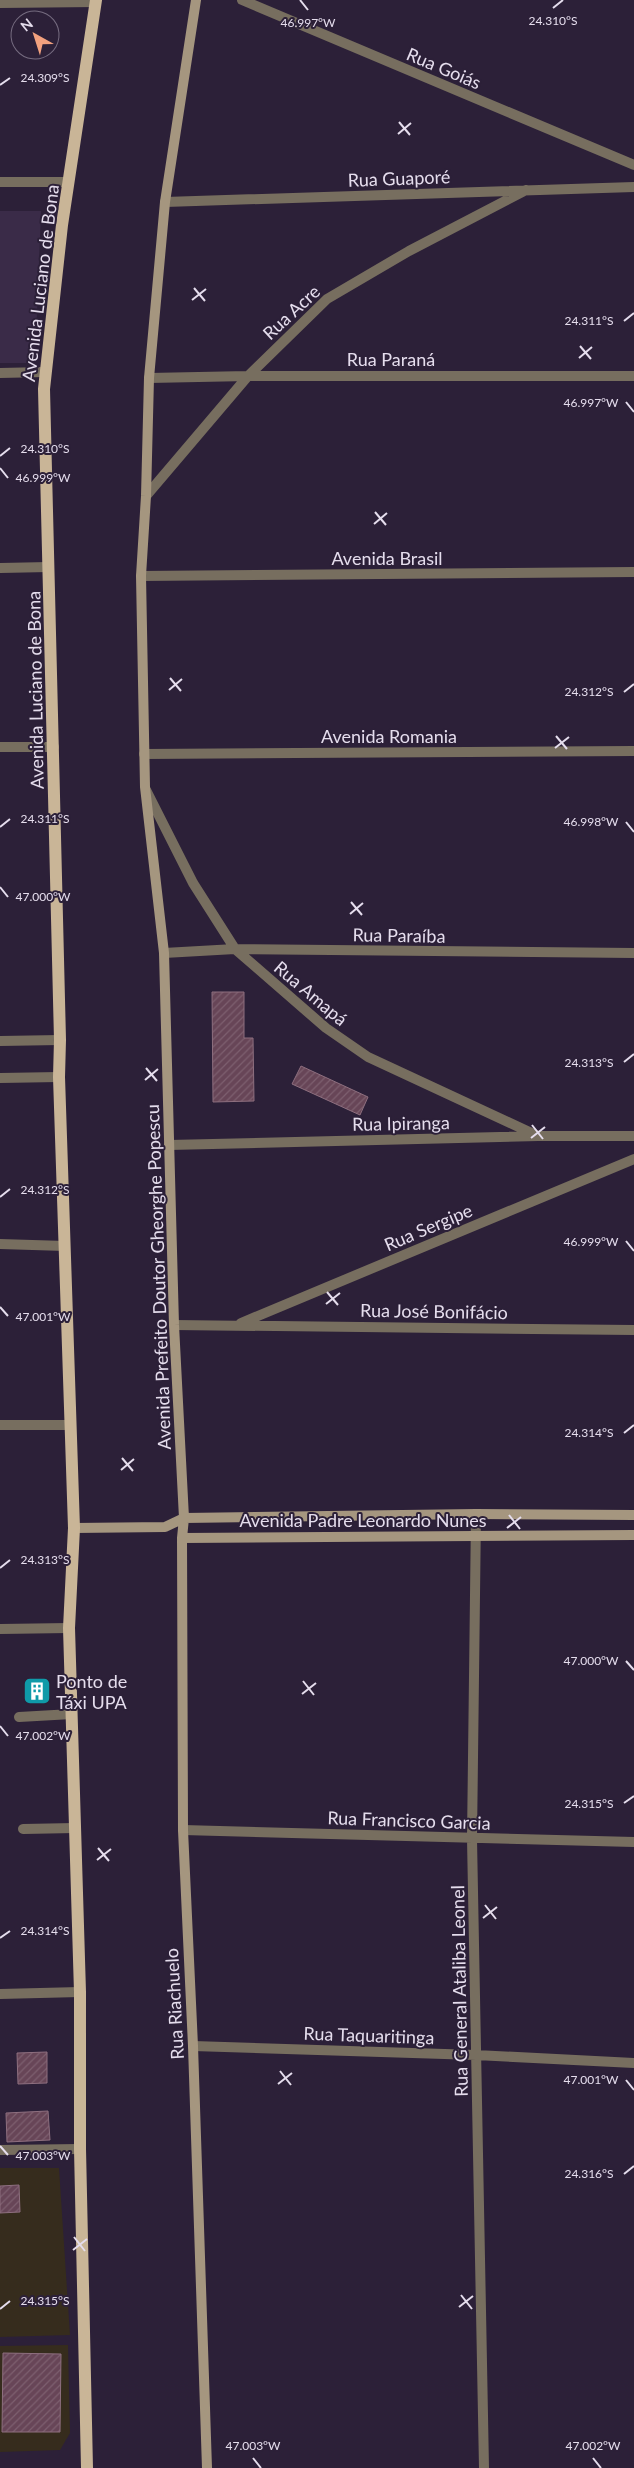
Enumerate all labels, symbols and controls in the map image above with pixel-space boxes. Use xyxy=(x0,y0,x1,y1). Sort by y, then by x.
north arrow xyxy=(10,10,60,60)
text: 24.310°S xyxy=(528,13,578,28)
text: N xyxy=(17,15,36,35)
text: 46.997°W xyxy=(280,15,336,30)
street label: Rua Goiás xyxy=(403,42,485,94)
text: 24.309°S xyxy=(20,70,70,85)
street label: Rua Guaporé xyxy=(347,165,451,191)
street label: Avenida Luciano de Bona xyxy=(17,183,63,383)
street label: Rua Acre xyxy=(258,280,324,344)
text: 24.311°S xyxy=(564,313,614,328)
street label: Rua Paraná xyxy=(347,348,435,370)
text: 46.997°W xyxy=(563,395,619,410)
text: 24.310°S xyxy=(20,441,70,456)
text: 46.999°W xyxy=(15,470,71,485)
street label: Avenida Brasil xyxy=(331,547,443,569)
street label: Avenida Luciano de Bona xyxy=(22,591,48,789)
text: 24.312°S xyxy=(564,684,614,699)
street label: Avenida Romania xyxy=(321,725,457,747)
text: 24.311°S xyxy=(20,811,70,826)
text: 46.998°W xyxy=(563,814,619,829)
text: 47.000°W xyxy=(15,889,71,904)
street label: Rua Paraíba xyxy=(352,923,446,947)
street label: Rua Amapá xyxy=(270,956,352,1030)
text: 24.313°S xyxy=(564,1055,614,1070)
street label: Avenida Prefeito Doutor Gheorghe Popescu xyxy=(141,1104,175,1450)
street label: Rua Ipiranga xyxy=(352,1111,450,1135)
text: 24.312°S xyxy=(20,1182,70,1197)
street label: Rua Sergipe xyxy=(381,1199,475,1255)
text: 46.999°W xyxy=(563,1234,619,1249)
street label: Rua José Bonifácio xyxy=(360,1299,508,1323)
text: 47.001°W xyxy=(15,1309,71,1324)
text: 24.314°S xyxy=(564,1425,614,1440)
street label: Avenida Padre Leonardo Nunes xyxy=(239,1509,487,1531)
text: 24.313°S xyxy=(20,1552,70,1567)
text: 47.000°W xyxy=(563,1653,619,1668)
place label: Ponto de Táxi UPA xyxy=(56,1670,128,1713)
building icon: Ponto de Táxi UPA xyxy=(22,1676,52,1706)
text: 47.002°W xyxy=(15,1728,71,1743)
text: 24.315°S xyxy=(564,1796,614,1811)
street label: Rua Francisco Garcia xyxy=(327,1806,491,1834)
street label: Rua General Ataliba Leonel xyxy=(446,1885,472,2097)
text: 24.314°S xyxy=(20,1923,70,1938)
street label: Rua Riachuelo xyxy=(160,1948,188,2060)
street label: Rua Taquaritinga xyxy=(303,2022,435,2048)
text: 47.001°W xyxy=(563,2072,619,2087)
text: 47.003°W xyxy=(15,2148,71,2163)
text: 24.316°S xyxy=(564,2166,614,2181)
text: 24.315°S xyxy=(20,2293,70,2308)
text: 47.003°W xyxy=(225,2438,281,2453)
text: 47.002°W xyxy=(565,2438,621,2453)

